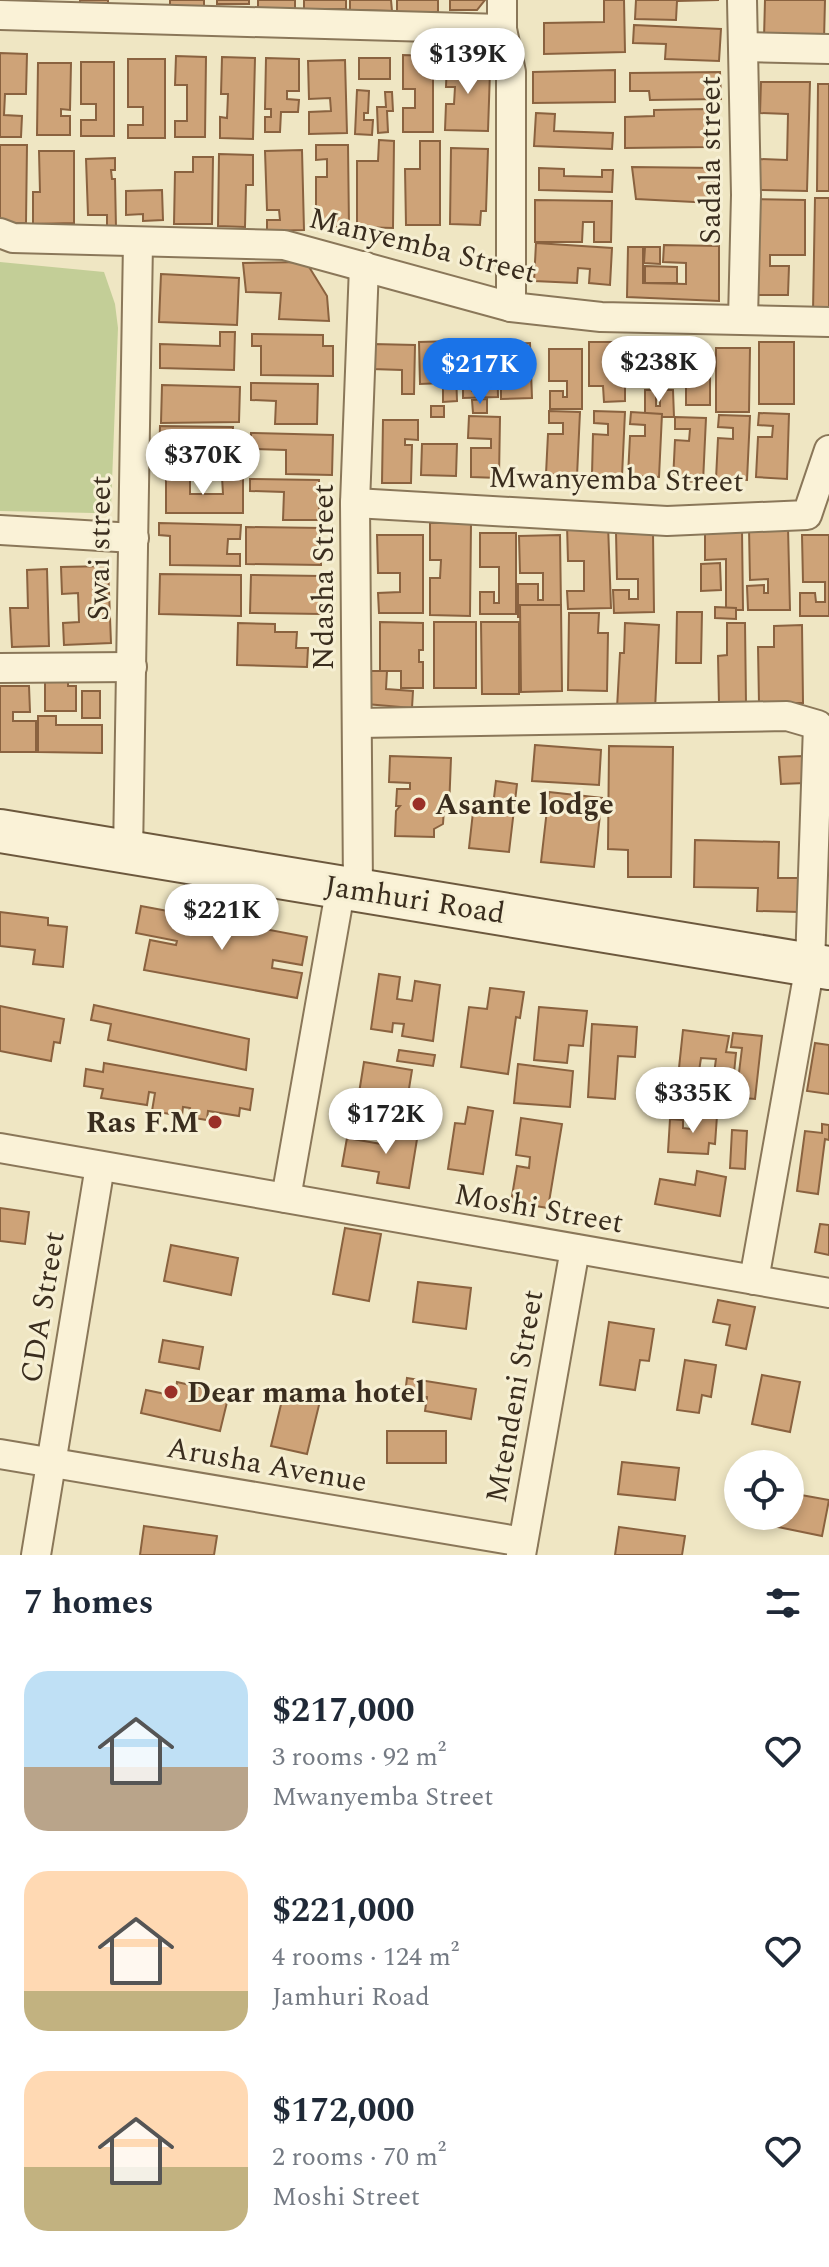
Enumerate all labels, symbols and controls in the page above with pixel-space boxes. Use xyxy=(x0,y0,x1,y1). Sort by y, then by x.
pin: $139K xyxy=(412,28,524,96)
text: $139K xyxy=(429,34,507,74)
street label: Sadala street xyxy=(688,76,734,244)
street label: Manyemba Street xyxy=(304,195,541,296)
pin: $238K xyxy=(603,336,715,404)
pin: $217K xyxy=(424,338,536,406)
text: $238K xyxy=(620,342,698,382)
text: $217K xyxy=(441,344,519,384)
pin: $370K xyxy=(147,429,259,497)
text: $370K xyxy=(164,435,242,475)
street label: Mwanyemba Street xyxy=(488,455,744,505)
street label: Swai street xyxy=(76,475,124,621)
street label: Ndasha Street xyxy=(301,484,347,670)
place label: Asante lodge xyxy=(435,782,614,828)
marker: Asante lodge xyxy=(410,795,428,813)
street label: Jamhuri Road xyxy=(321,863,508,937)
pin: $221K xyxy=(166,884,278,952)
text: $221K xyxy=(183,890,261,930)
pin: $335K xyxy=(637,1067,749,1135)
text: $335K xyxy=(654,1073,732,1113)
pin: $172K xyxy=(330,1088,442,1156)
text: $172K xyxy=(347,1094,425,1134)
place label: Ras F.M xyxy=(86,1100,199,1146)
marker: Ras F.M xyxy=(206,1113,224,1131)
street label: Moshi Street xyxy=(451,1171,627,1246)
street label: CDA Street xyxy=(8,1228,78,1386)
street label: Mtendeni Street xyxy=(474,1286,556,1506)
place label: Dear mama hotel xyxy=(187,1370,425,1416)
marker: Dear mama hotel xyxy=(162,1383,180,1401)
street label: Arusha Avenue xyxy=(163,1425,371,1505)
map controls xyxy=(724,1450,804,1530)
button: locate xyxy=(724,1450,804,1530)
text: 7 homes xyxy=(24,1577,154,1629)
icon: filters xyxy=(761,1581,805,1625)
text: $217,000 xyxy=(272,1685,415,1737)
icon: home xyxy=(88,1703,184,1799)
icon: heart xyxy=(761,1729,805,1773)
text: 3 rooms · 92 m² xyxy=(272,1737,446,1777)
text: Mwanyemba Street xyxy=(272,1777,493,1817)
text: $221,000 xyxy=(272,1885,415,1937)
icon: home xyxy=(88,1903,184,1999)
icon: heart xyxy=(761,1929,805,1973)
text: 4 rooms · 124 m² xyxy=(272,1937,459,1977)
text: Jamhuri Road xyxy=(272,1977,430,2017)
text: $172,000 xyxy=(272,2085,415,2137)
icon: home xyxy=(88,2103,184,2199)
icon: heart xyxy=(761,2129,805,2173)
text: 2 rooms · 70 m² xyxy=(272,2137,446,2177)
text: Moshi Street xyxy=(272,2177,420,2217)

